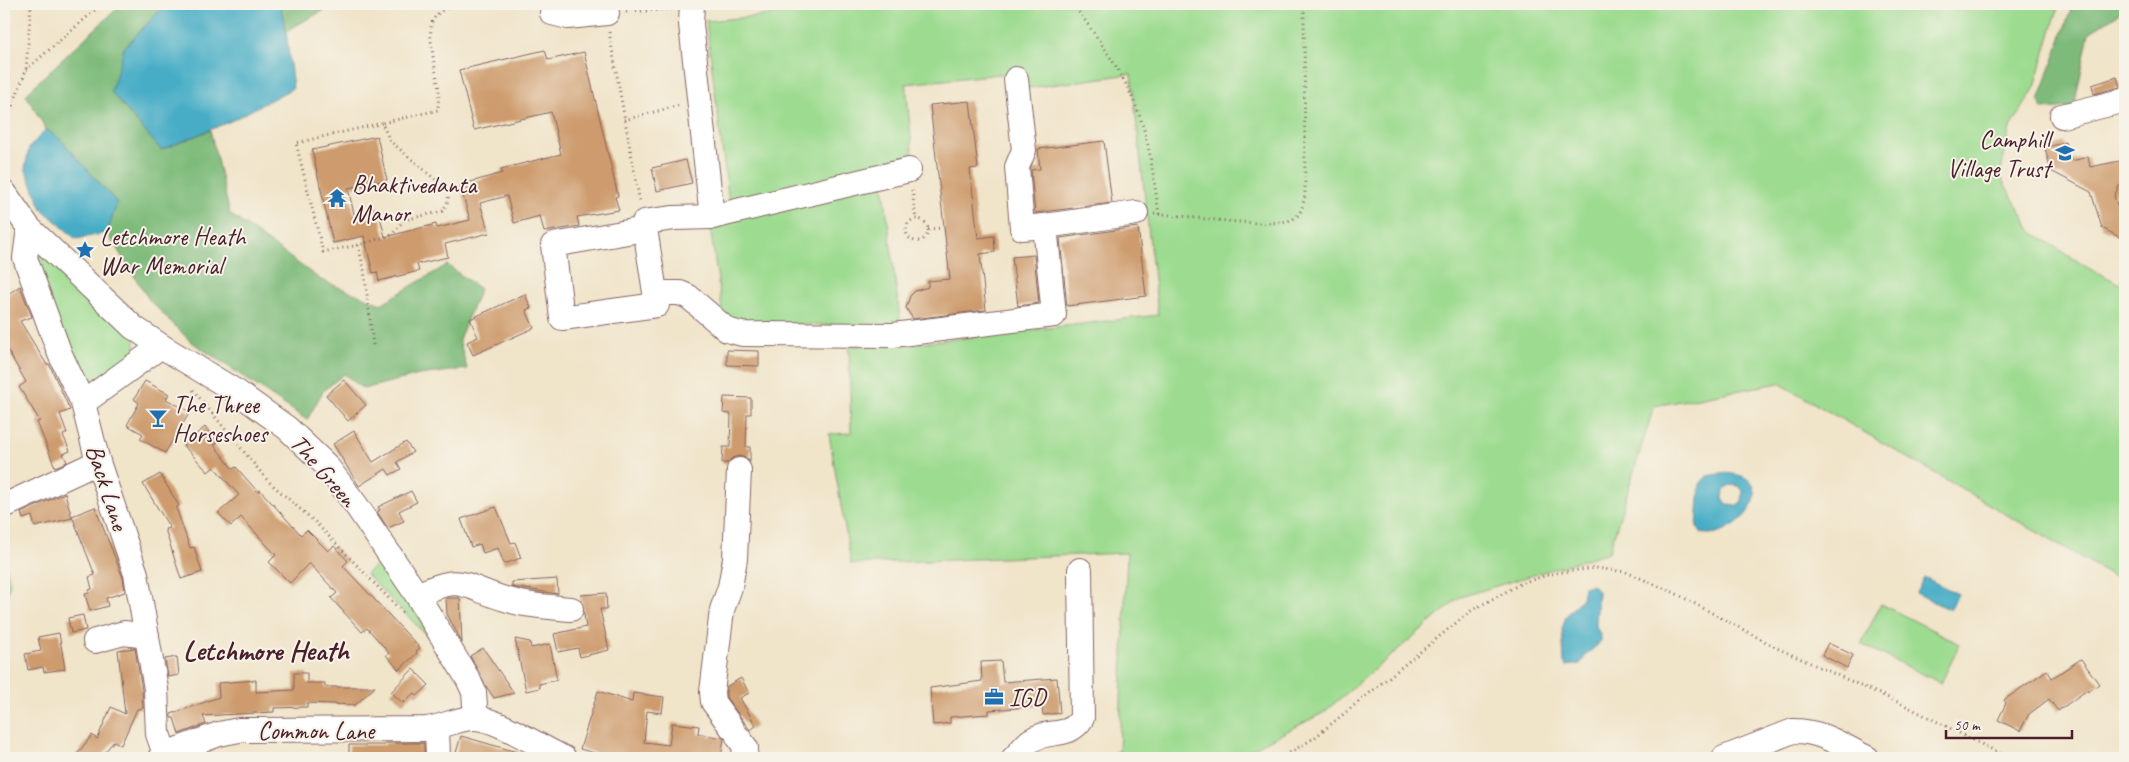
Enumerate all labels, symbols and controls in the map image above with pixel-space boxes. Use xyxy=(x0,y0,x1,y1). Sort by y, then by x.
place label: Camphill Village Trust xyxy=(1947,124,2055,185)
school or university icon: Camphill Village Trust xyxy=(2054,142,2076,164)
place label: Bhaktivedanta Manor xyxy=(352,169,478,230)
temple icon: Bhaktivedanta Manor xyxy=(326,187,348,209)
place label: Letchmore Heath War Memorial xyxy=(100,221,247,282)
place icon: Letchmore Heath War Memorial xyxy=(74,239,96,261)
place label: The Three Horseshoes xyxy=(173,389,270,450)
bar icon: The Three Horseshoes xyxy=(147,407,169,429)
street label: The Green xyxy=(283,427,365,515)
street label: Back Lane xyxy=(78,441,136,536)
district label: Letchmore Heath xyxy=(183,633,350,668)
place label: IGD xyxy=(1009,682,1047,714)
office icon: IGD xyxy=(983,686,1005,708)
scale bar xyxy=(1946,707,2073,739)
street label: Common Lane xyxy=(258,715,376,747)
text: 50 m xyxy=(1954,716,1981,735)

